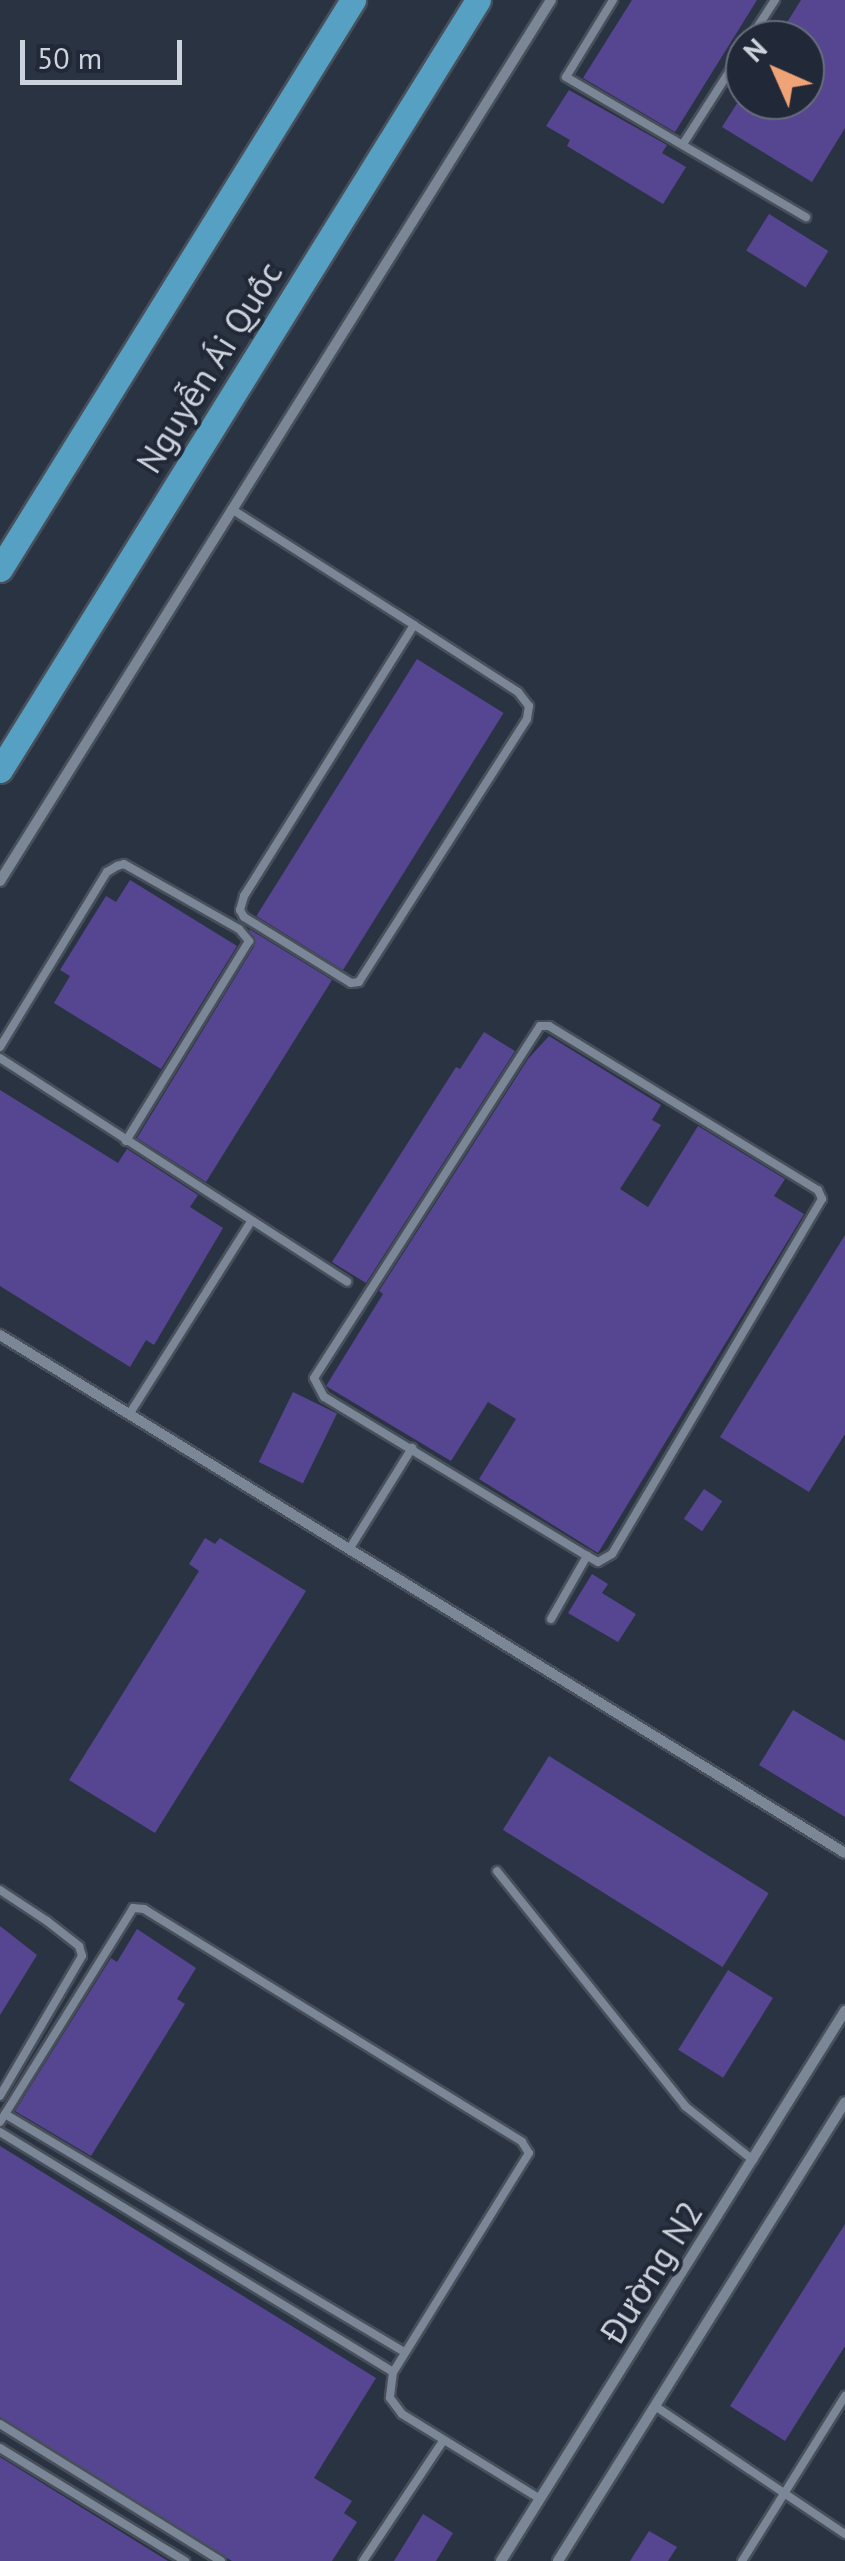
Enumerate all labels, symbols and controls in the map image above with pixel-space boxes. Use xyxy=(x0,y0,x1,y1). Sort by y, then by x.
scale bar xyxy=(25,20,188,82)
north arrow xyxy=(725,20,825,120)
text: N xyxy=(735,30,774,69)
text: 50 m xyxy=(37,38,102,77)
street label: Nguyễn Ái Quốc xyxy=(127,253,291,481)
street label: Đường N2 xyxy=(591,2193,711,2351)

